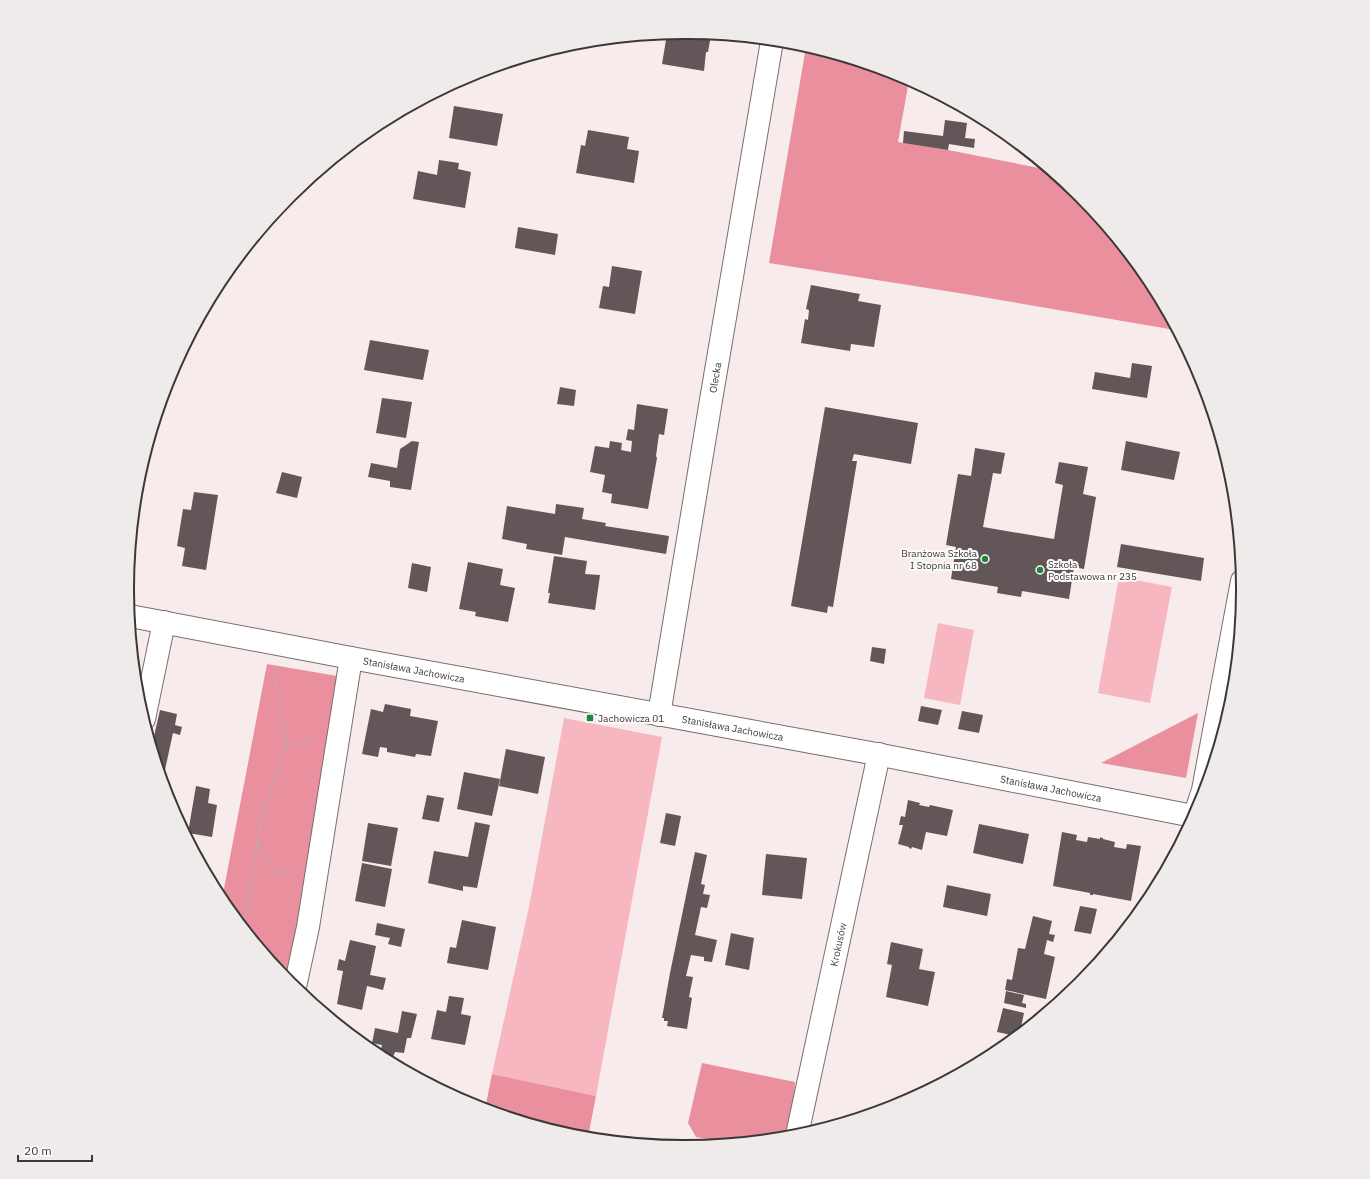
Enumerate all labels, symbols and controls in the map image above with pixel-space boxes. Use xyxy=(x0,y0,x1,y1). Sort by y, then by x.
street label: Olecka xyxy=(706,361,724,394)
place label: Branżowa Szkoła I Stopnia nr 68 xyxy=(901,547,978,572)
marker: Branżowa Szkoła I Stopnia nr 68 xyxy=(980,554,990,564)
place label: Szkoła Podstawowa nr 235 xyxy=(1048,558,1137,583)
marker: Szkoła Podstawowa nr 235 xyxy=(1035,565,1045,575)
street label: Stanisława Jachowicza xyxy=(362,654,467,685)
place label: Jachowicza 01 xyxy=(598,712,664,725)
street label: Stanisława Jachowicza xyxy=(681,712,785,744)
marker: Jachowicza 01 xyxy=(585,713,595,723)
street label: Stanisława Jachowicza xyxy=(999,772,1103,805)
street label: Krokusów xyxy=(827,921,849,967)
scale bar xyxy=(18,1137,92,1163)
text: 20 m xyxy=(24,1143,52,1158)

